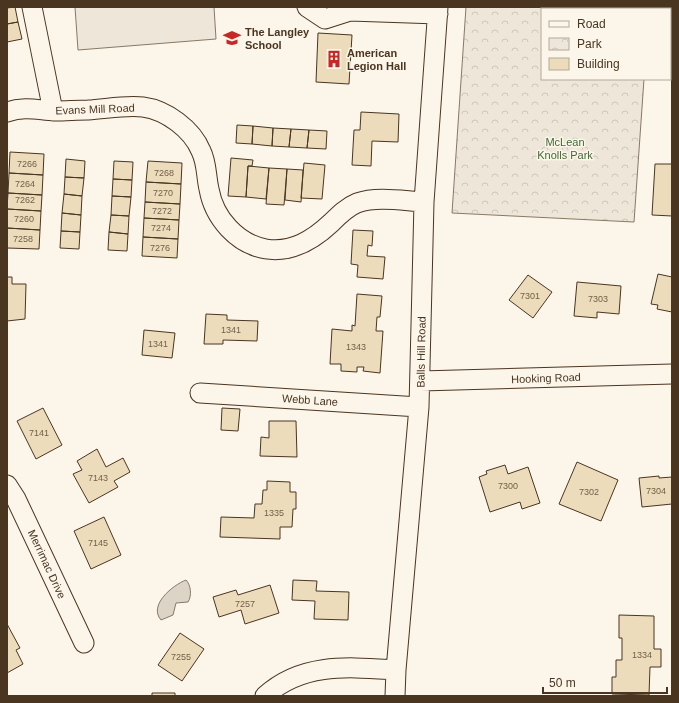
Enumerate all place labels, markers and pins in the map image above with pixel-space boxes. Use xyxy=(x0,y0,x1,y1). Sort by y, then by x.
place label: The Langley School xyxy=(245,26,310,51)
school or university icon: The Langley School xyxy=(222,28,242,48)
place label: American Legion Hall xyxy=(347,47,406,72)
building icon: American Legion Hall xyxy=(324,49,344,69)

